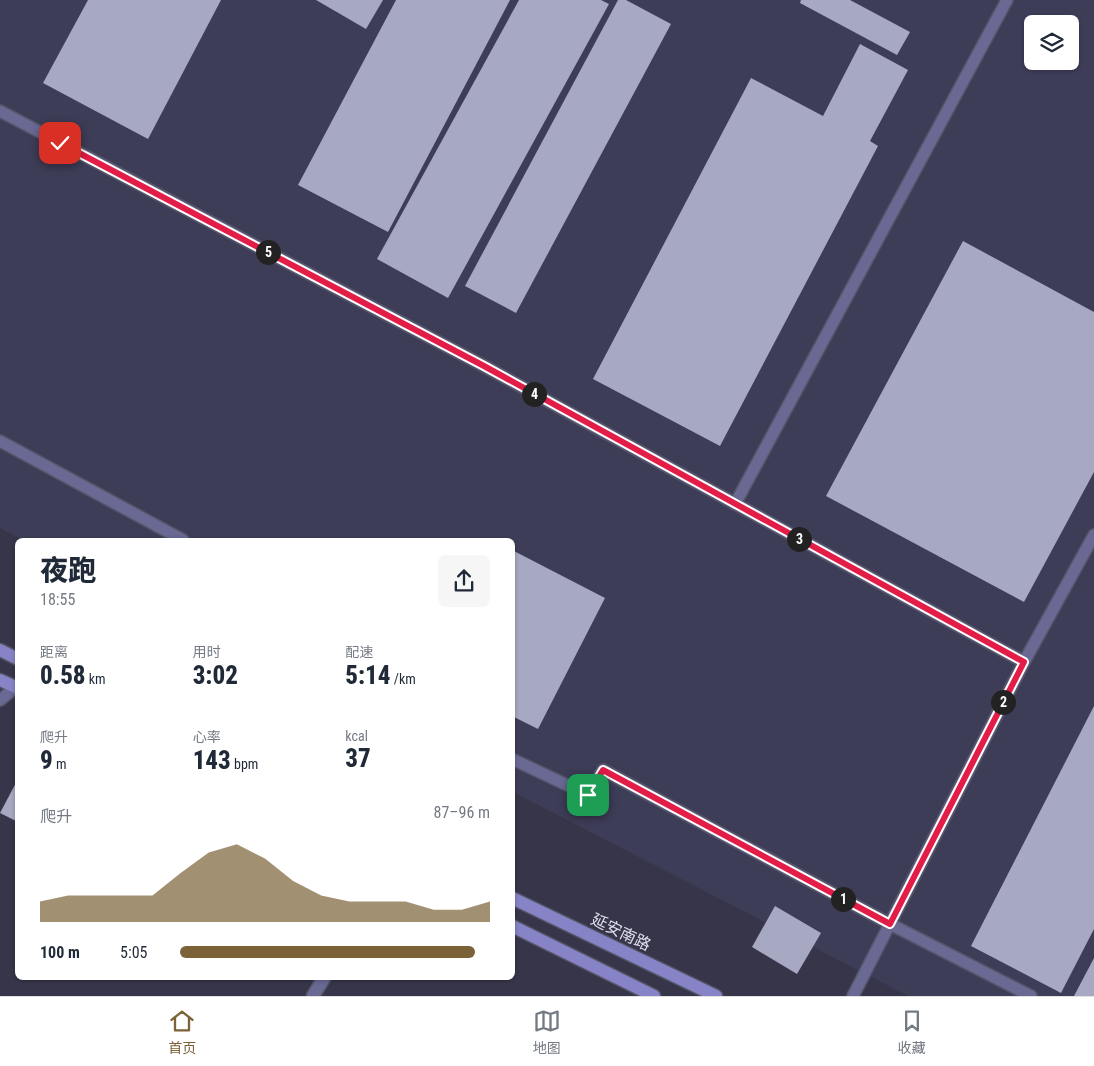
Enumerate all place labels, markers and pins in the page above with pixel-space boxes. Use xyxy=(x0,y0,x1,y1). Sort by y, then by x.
pin xyxy=(39,122,81,164)
pin: 5 xyxy=(256,240,280,264)
pin: 4 xyxy=(522,382,546,406)
pin: 3 xyxy=(786,526,812,552)
pin: 2 xyxy=(990,690,1016,714)
pin xyxy=(567,774,609,816)
pin: 1 xyxy=(830,886,856,912)

